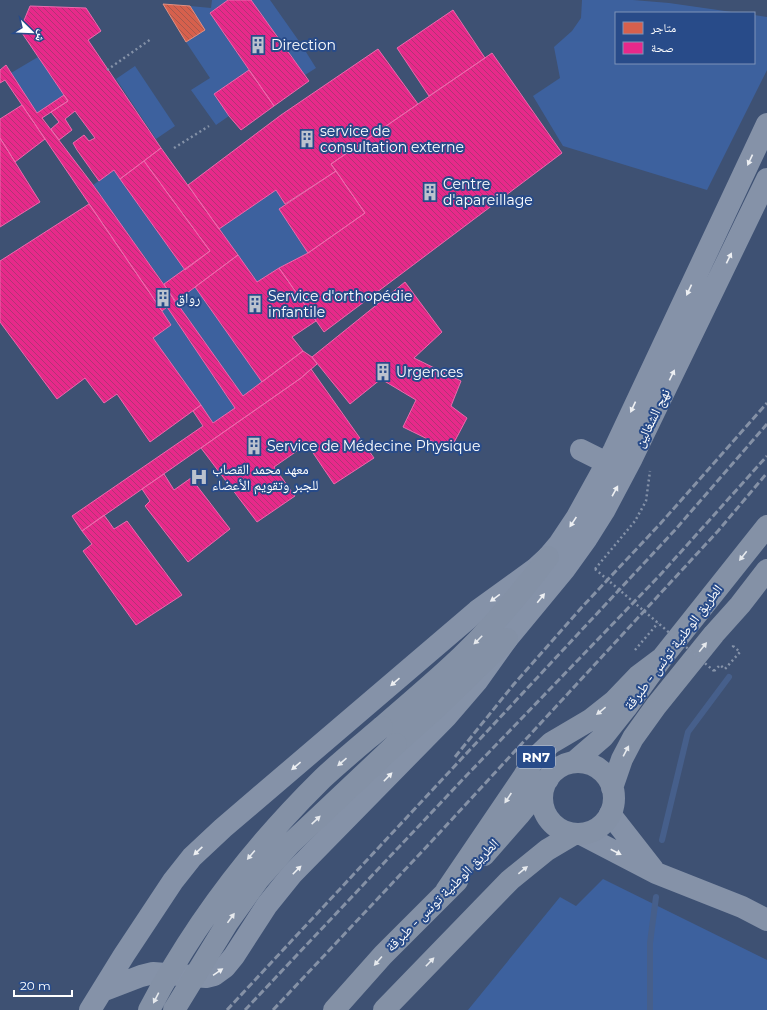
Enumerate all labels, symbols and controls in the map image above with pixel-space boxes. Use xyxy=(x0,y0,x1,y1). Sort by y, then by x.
north arrow xyxy=(12,12,52,52)
legend xyxy=(615,12,755,64)
text: متاجر xyxy=(650,20,676,35)
text: ش xyxy=(31,27,50,44)
building icon: Direction xyxy=(248,35,268,55)
place label: Direction xyxy=(271,36,336,54)
text: صحة xyxy=(651,40,674,55)
place label: service de consultation externe xyxy=(320,122,464,156)
building icon: service de consultation externe xyxy=(297,129,317,149)
one-way arrow xyxy=(747,154,753,165)
place label: Centre d'apareillage xyxy=(443,175,533,209)
building icon: Centre d'apareillage xyxy=(420,182,440,202)
one-way arrow xyxy=(726,252,732,263)
one-way arrow xyxy=(686,284,692,296)
place label: Service d'orthopédie infantile xyxy=(268,287,412,321)
building icon: رواق xyxy=(153,288,173,308)
place label: رواق xyxy=(176,289,200,307)
building icon: Service d'orthopédie infantile xyxy=(245,294,265,314)
building icon: Urgences xyxy=(373,362,393,382)
place label: Urgences xyxy=(396,363,463,381)
one-way arrow xyxy=(669,369,675,381)
street label: نهج الشغالين xyxy=(630,385,675,451)
one-way arrow xyxy=(630,402,636,413)
building icon: Service de Médecine Physique xyxy=(244,436,264,456)
place label: Service de Médecine Physique xyxy=(267,437,480,455)
place label: معهد محمد القصاب للجبر وتقويم الأعضاء xyxy=(212,460,319,495)
hospital icon: معهد محمد القصاب للجبر وتقويم الأعضاء xyxy=(189,467,209,487)
one-way arrow xyxy=(612,486,618,497)
one-way arrow xyxy=(569,517,577,528)
one-way arrow xyxy=(738,551,747,562)
street label: الطريق الوطنية تونس - طبرقة xyxy=(620,581,727,714)
one-way arrow xyxy=(537,593,546,604)
one-way arrow xyxy=(489,594,500,602)
one-way arrow xyxy=(473,635,483,645)
one-way arrow xyxy=(699,642,708,653)
one-way arrow xyxy=(390,677,401,686)
one-way arrow xyxy=(596,707,607,716)
road number: RN7 xyxy=(517,746,555,768)
one-way arrow xyxy=(623,746,629,757)
one-way arrow xyxy=(336,757,347,766)
one-way arrow xyxy=(291,761,302,770)
one-way arrow xyxy=(383,772,393,782)
one-way arrow xyxy=(504,793,512,804)
one-way arrow xyxy=(311,815,321,824)
street label: الطريق الوطنية تونس - طبرقة xyxy=(382,835,503,956)
one-way arrow xyxy=(194,846,203,855)
one-way arrow xyxy=(610,849,621,855)
one-way arrow xyxy=(247,850,256,861)
one-way arrow xyxy=(292,865,302,874)
one-way arrow xyxy=(517,866,528,875)
one-way arrow xyxy=(227,912,235,923)
one-way arrow xyxy=(374,956,383,965)
one-way arrow xyxy=(425,957,435,967)
one-way arrow xyxy=(213,968,223,976)
scale bar xyxy=(14,972,72,998)
text: 20 m xyxy=(20,978,51,993)
one-way arrow xyxy=(152,992,159,1003)

